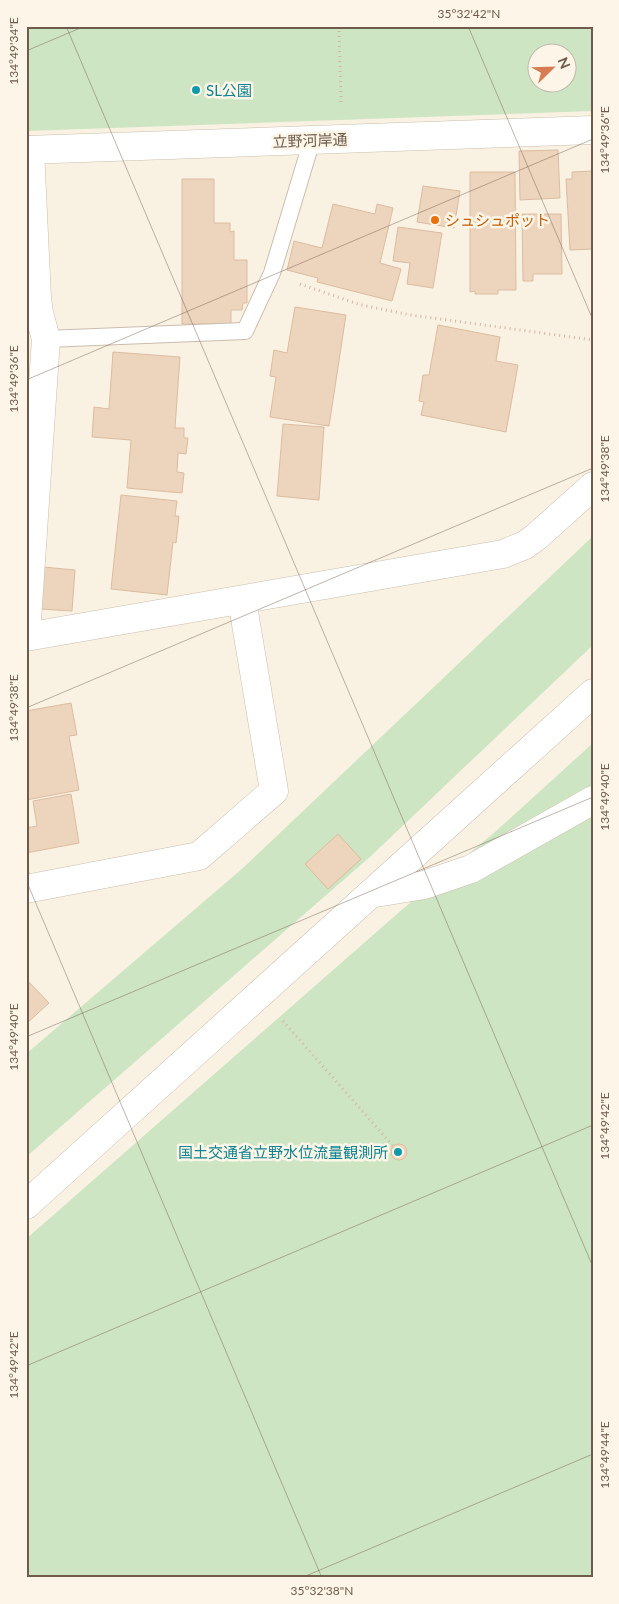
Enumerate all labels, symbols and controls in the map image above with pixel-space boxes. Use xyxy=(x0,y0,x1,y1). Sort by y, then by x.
text: 35°32'42"N xyxy=(438,6,500,21)
text: 134°49'34"E xyxy=(6,17,21,85)
north arrow xyxy=(526,42,576,92)
text: N xyxy=(554,54,574,71)
place label: SL公園 xyxy=(206,81,252,99)
marker: SL公園 xyxy=(190,84,202,96)
text: 134°49'36"E xyxy=(597,106,612,174)
street label: 立野河岸通 xyxy=(272,130,348,150)
place label: シュシュポット xyxy=(445,211,550,229)
marker: シュシュポット xyxy=(429,214,441,226)
text: 134°49'36"E xyxy=(6,345,21,413)
text: 134°49'38"E xyxy=(597,435,612,503)
text: 134°49'38"E xyxy=(6,674,21,742)
text: 134°49'40"E xyxy=(597,763,612,831)
text: 134°49'40"E xyxy=(6,1003,21,1071)
text: 134°49'42"E xyxy=(597,1092,612,1160)
place label: 国土交通省立野水位流量観測所 xyxy=(178,1143,388,1161)
marker: 国土交通省立野水位流量観測所 xyxy=(392,1146,404,1158)
text: 134°49'42"E xyxy=(6,1331,21,1399)
text: 134°49'44"E xyxy=(597,1421,612,1489)
text: 35°32'38"N xyxy=(291,1583,353,1598)

